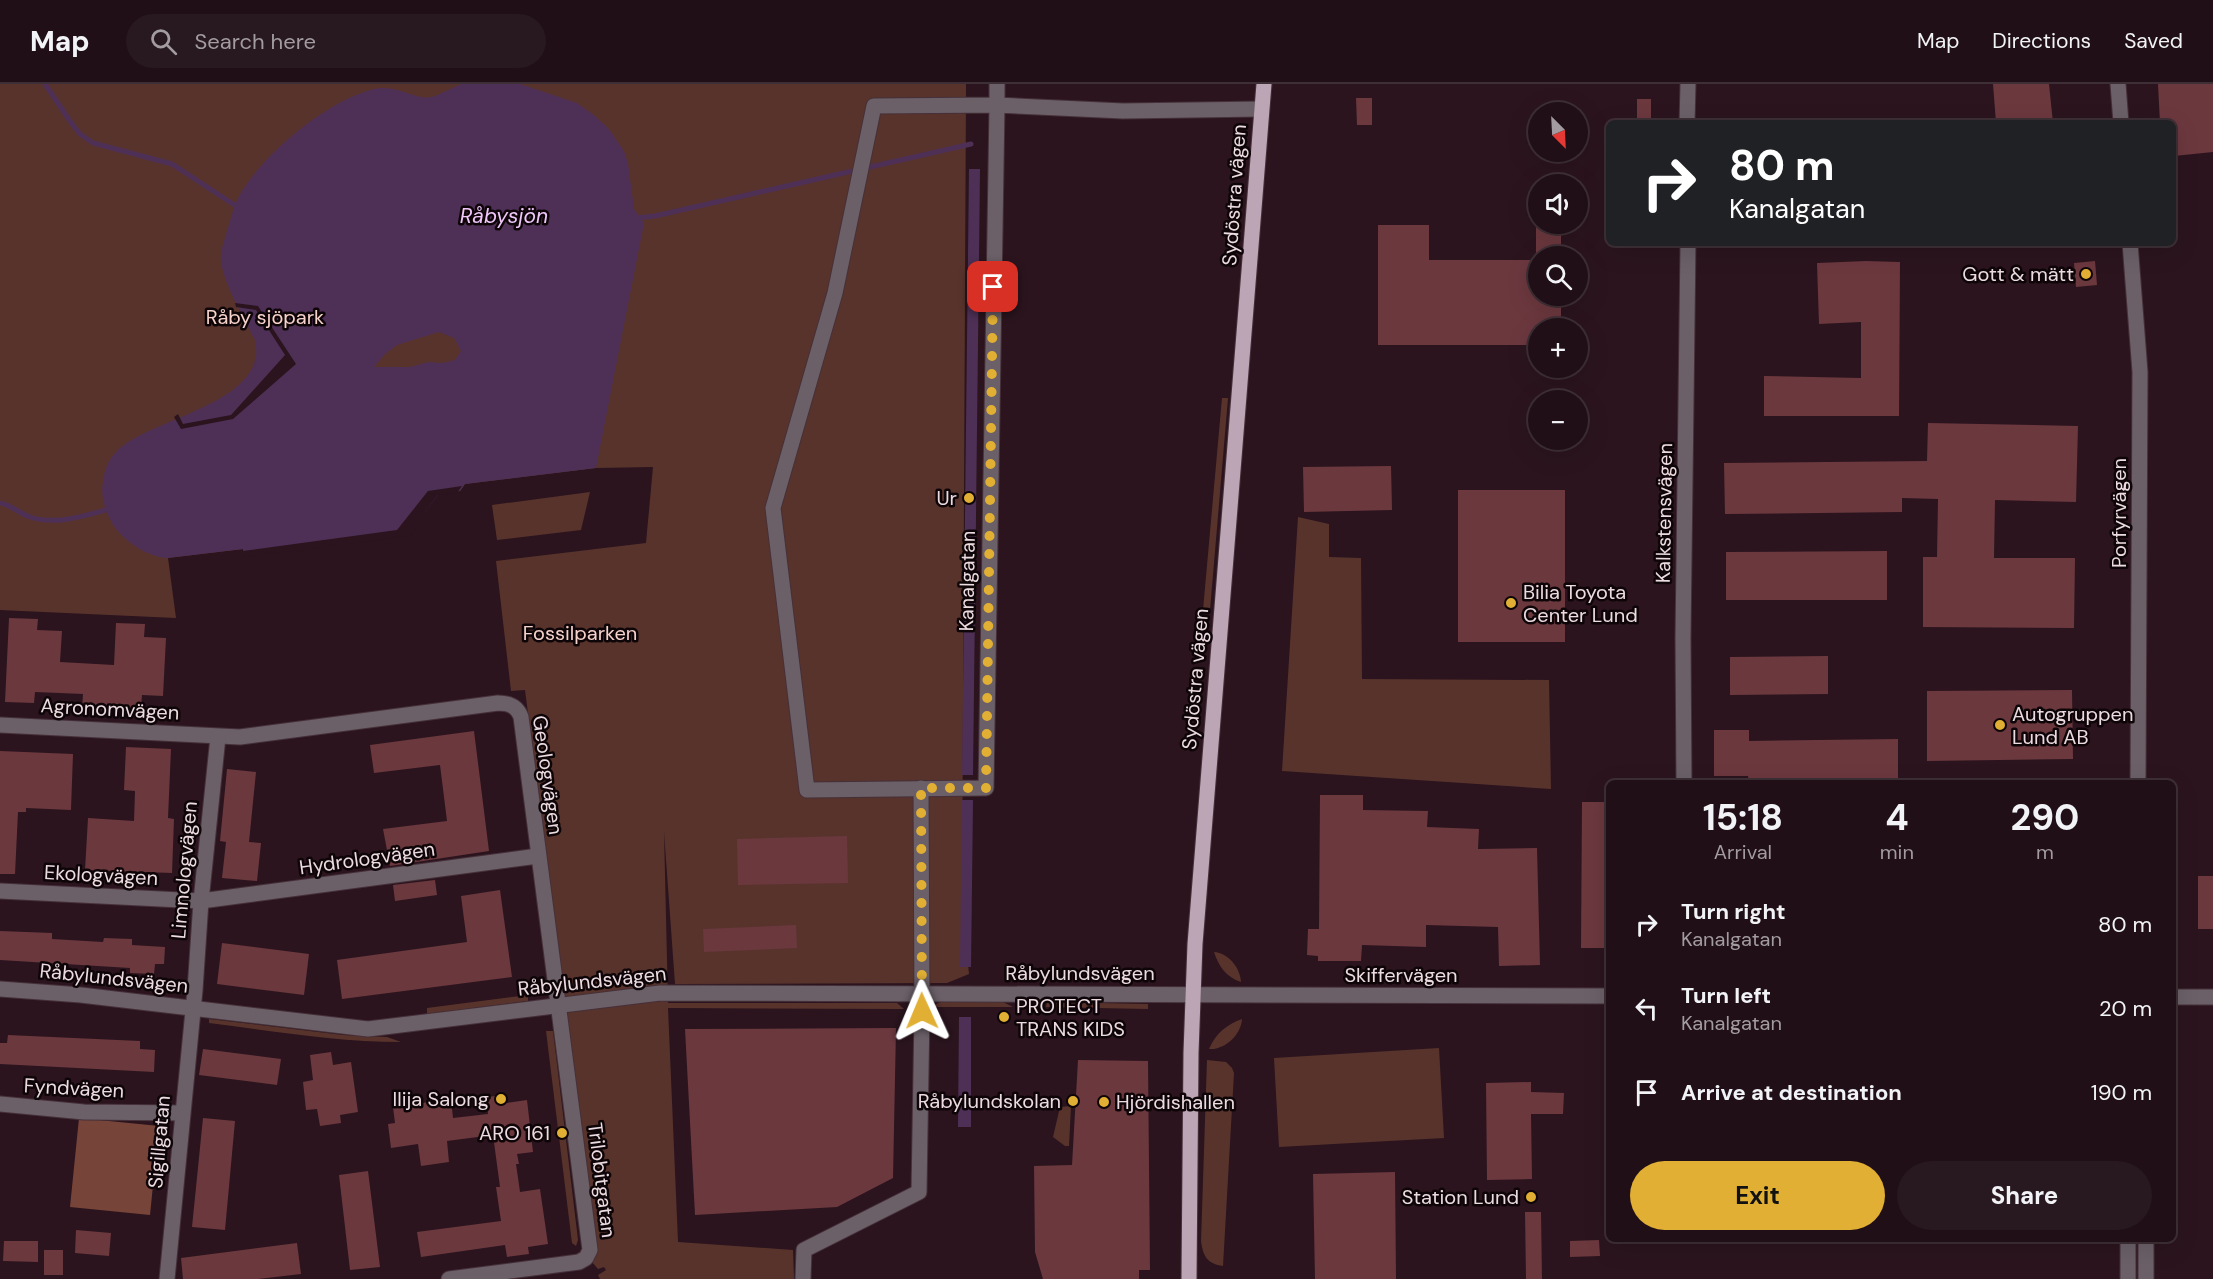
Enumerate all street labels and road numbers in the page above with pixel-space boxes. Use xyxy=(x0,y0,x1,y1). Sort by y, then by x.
street label: Sydöstra vägen xyxy=(1216,123,1252,267)
street label: Kalkstensvägen xyxy=(1650,443,1678,583)
street label: Porfyrvägen xyxy=(2106,458,2132,568)
street label: Kanalgatan xyxy=(953,530,981,632)
street label: Sydöstra vägen xyxy=(1176,607,1214,751)
street label: Agronomvägen xyxy=(40,692,180,726)
street label: Geologvägen xyxy=(527,714,569,836)
street label: Limnologvägen xyxy=(165,800,203,940)
street label: Hydrologvägen xyxy=(297,836,437,880)
street label: Ekologvägen xyxy=(43,859,159,891)
street label: Råbylundsvägen xyxy=(38,957,190,999)
street label: Råbylundsvägen xyxy=(516,960,668,1002)
street label: Råbylundsvägen xyxy=(1005,960,1155,986)
street label: Skiffervägen xyxy=(1345,962,1457,988)
street label: Fyndvägen xyxy=(23,1072,125,1104)
street label: Sigillgatan xyxy=(142,1094,176,1190)
street label: Trilobitgatan xyxy=(582,1121,622,1239)

